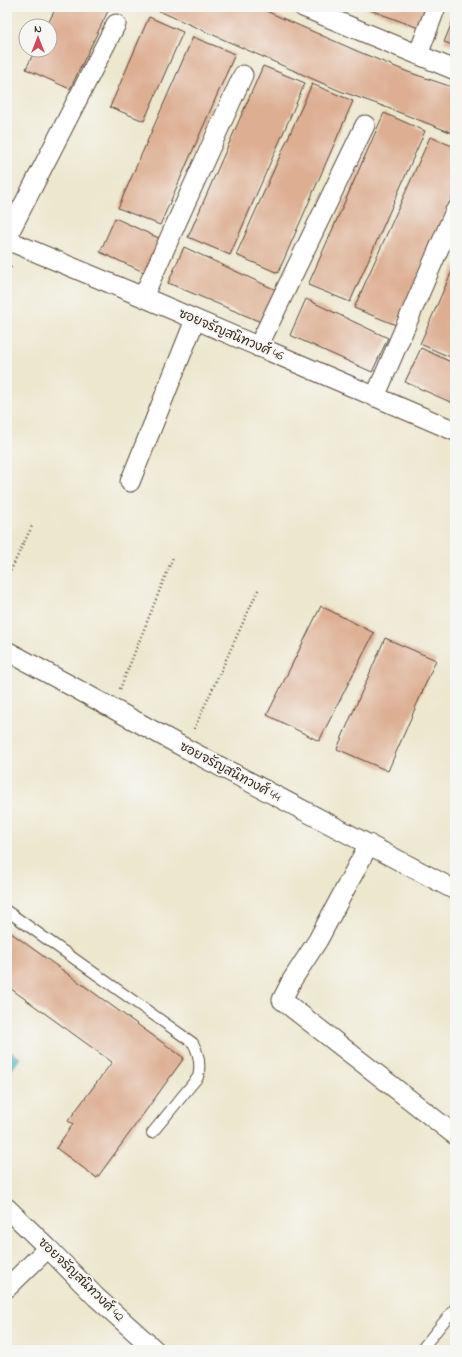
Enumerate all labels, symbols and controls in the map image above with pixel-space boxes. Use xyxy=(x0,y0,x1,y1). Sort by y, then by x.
north arrow xyxy=(18,18,58,58)
text: N xyxy=(34,21,42,37)
street label: ซอยจรัญสนิทวงศ์ 46 xyxy=(175,303,287,366)
street label: ซอยจรัญสนิทวงศ์ 44 xyxy=(176,736,285,807)
street label: ซอยจรัญสนิทวงศ์ 42 xyxy=(34,1233,130,1327)

